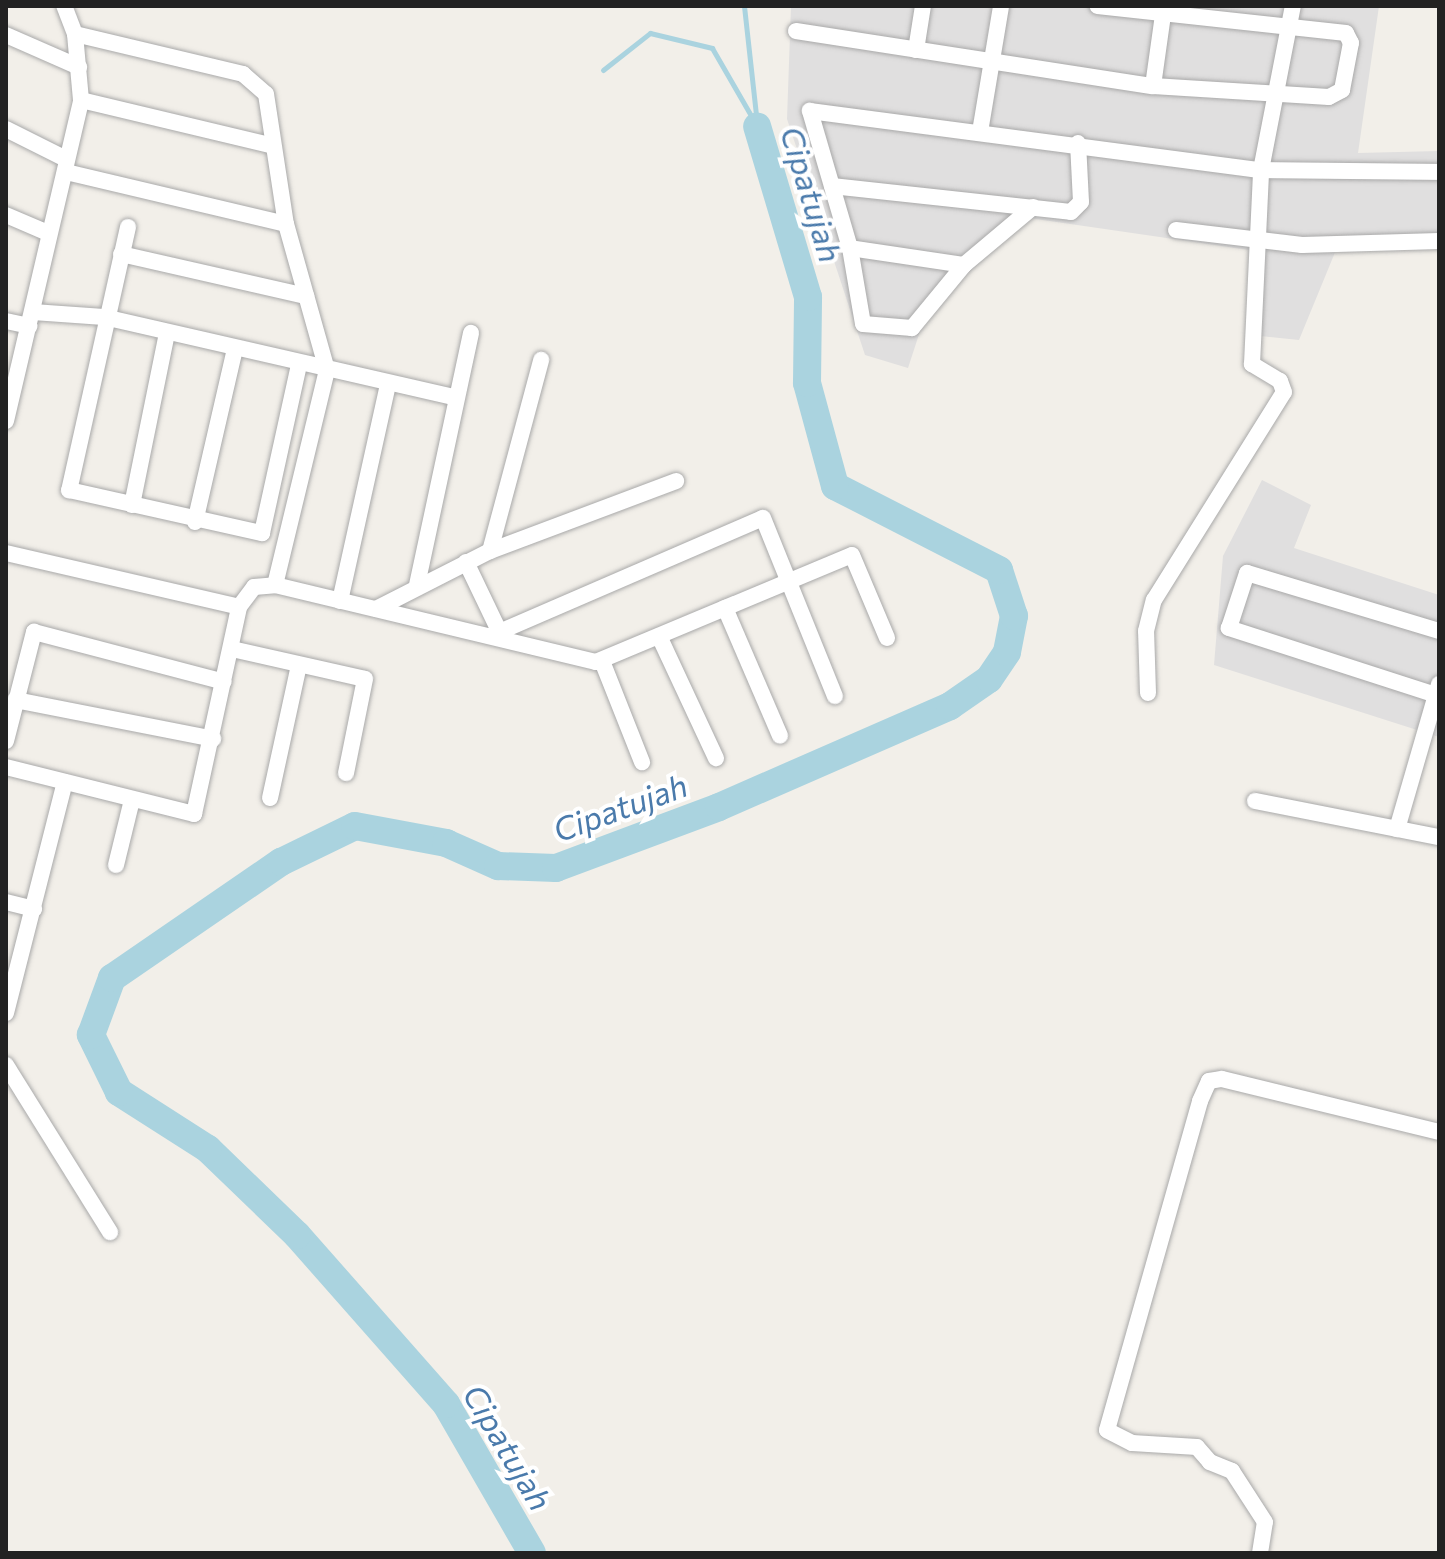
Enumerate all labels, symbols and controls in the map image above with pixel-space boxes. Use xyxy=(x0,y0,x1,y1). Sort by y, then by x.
water label: Cipatujah xyxy=(773,121,851,267)
water label: Cipatujah xyxy=(548,765,692,849)
water label: Cipatujah xyxy=(455,1377,561,1517)

